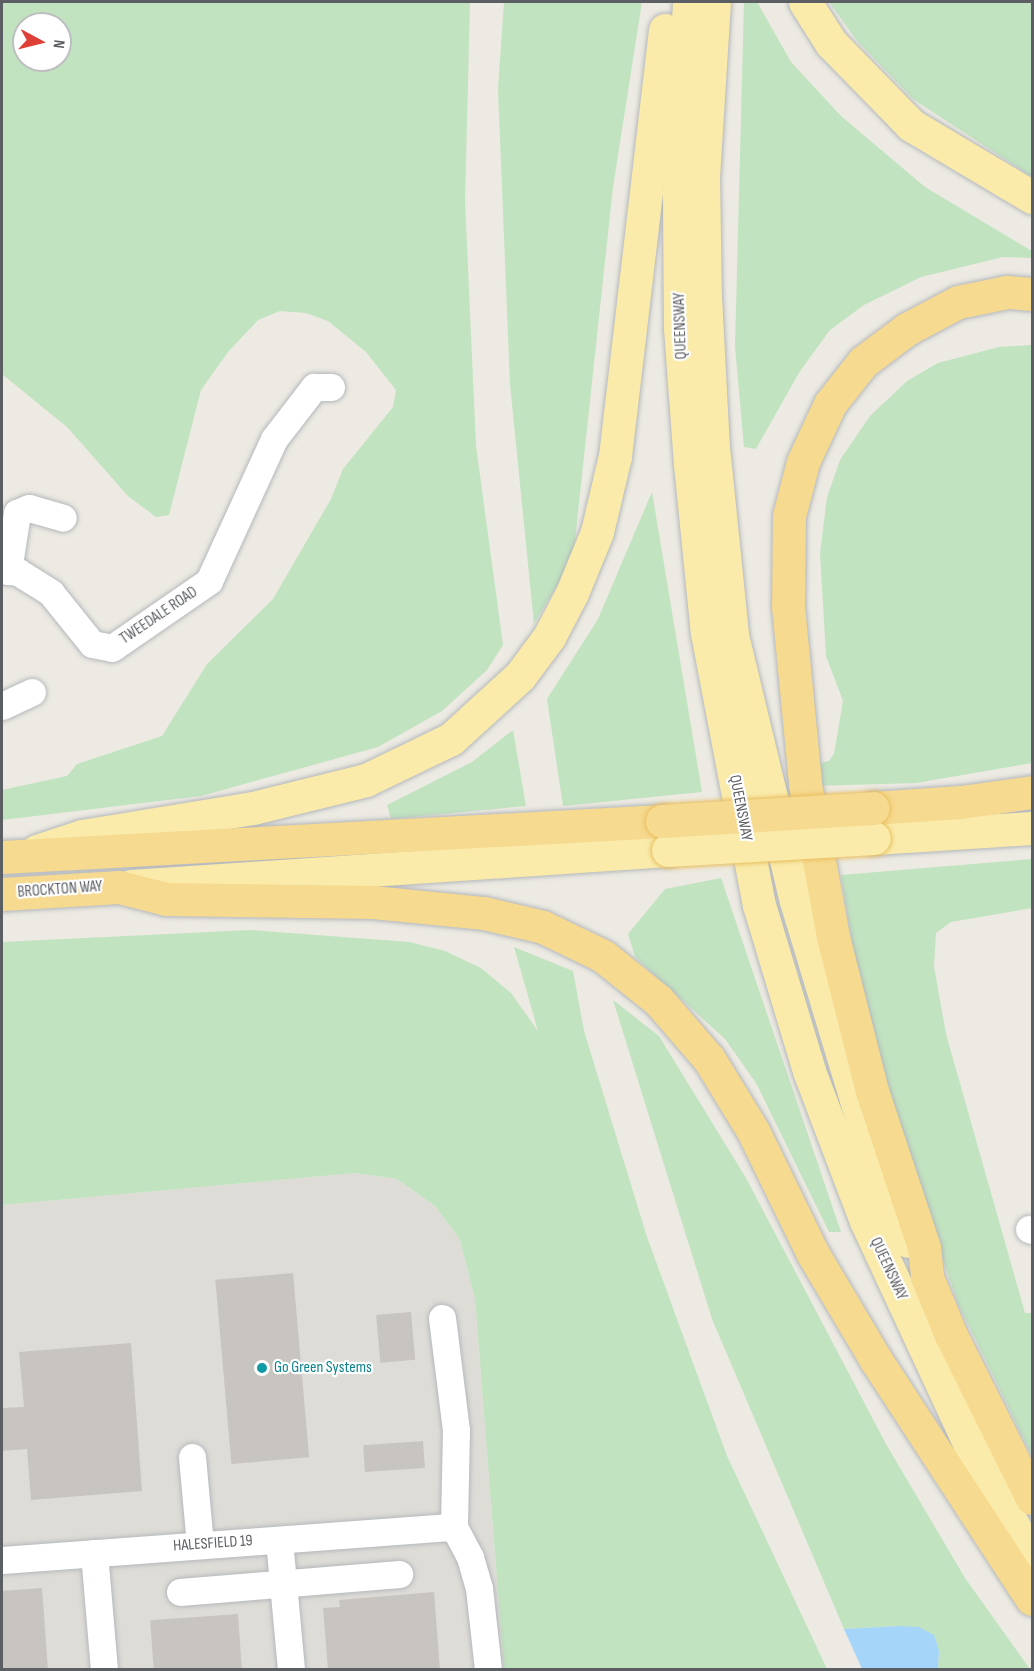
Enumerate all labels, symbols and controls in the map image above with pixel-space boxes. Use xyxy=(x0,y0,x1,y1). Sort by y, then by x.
north arrow xyxy=(12,12,72,72)
text: N xyxy=(48,39,68,49)
street label: QUEENSWAY xyxy=(670,292,692,360)
street label: TWEEDALE ROAD xyxy=(117,583,201,649)
street label: QUEENSWAY xyxy=(724,773,756,843)
street label: BROCKTON WAY xyxy=(17,877,103,903)
street label: QUEENSWAY xyxy=(865,1235,911,1303)
place label: Go Green Systems xyxy=(274,1358,372,1378)
marker: Go Green Systems xyxy=(255,1361,269,1375)
street label: HALESFIELD 19 xyxy=(173,1532,253,1556)

